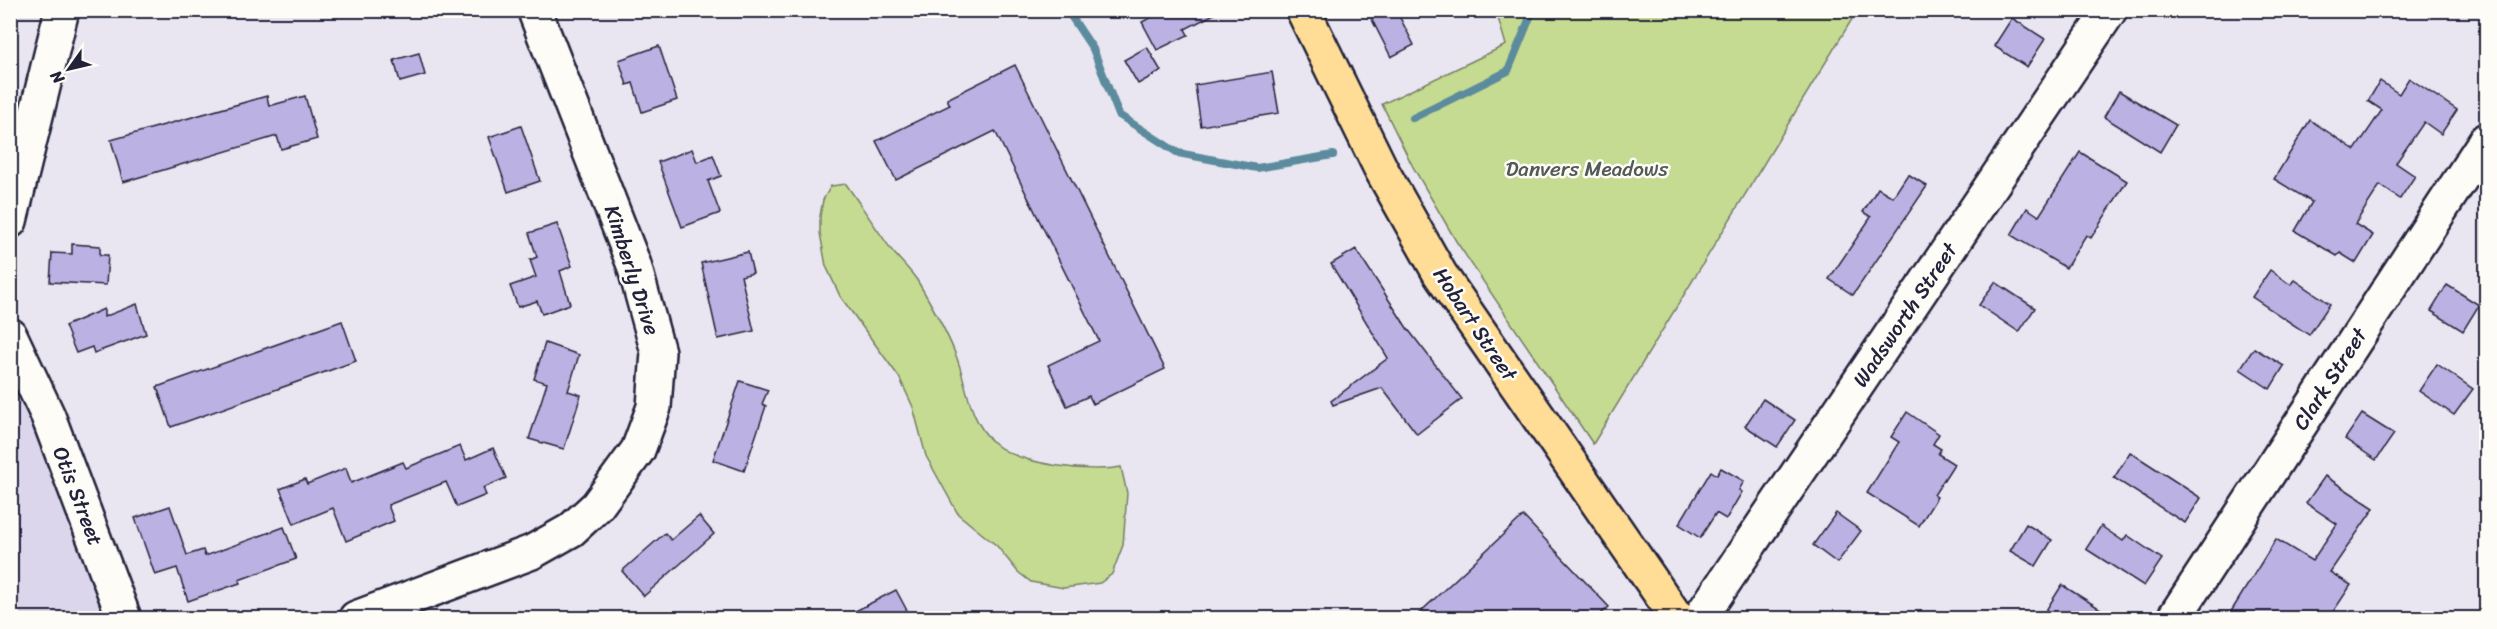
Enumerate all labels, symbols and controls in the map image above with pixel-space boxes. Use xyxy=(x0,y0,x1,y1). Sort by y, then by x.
north arrow xyxy=(39,39,99,99)
text: N xyxy=(41,64,73,91)
park label: Danvers Meadows xyxy=(1506,150,1669,188)
street label: Kimberly Drive xyxy=(593,200,671,340)
street label: Wadsworth Street xyxy=(1842,233,1969,395)
street label: Hobart Street xyxy=(1423,259,1528,390)
street label: Clark Street xyxy=(2283,319,2378,438)
street label: Otis Street xyxy=(42,441,114,551)

